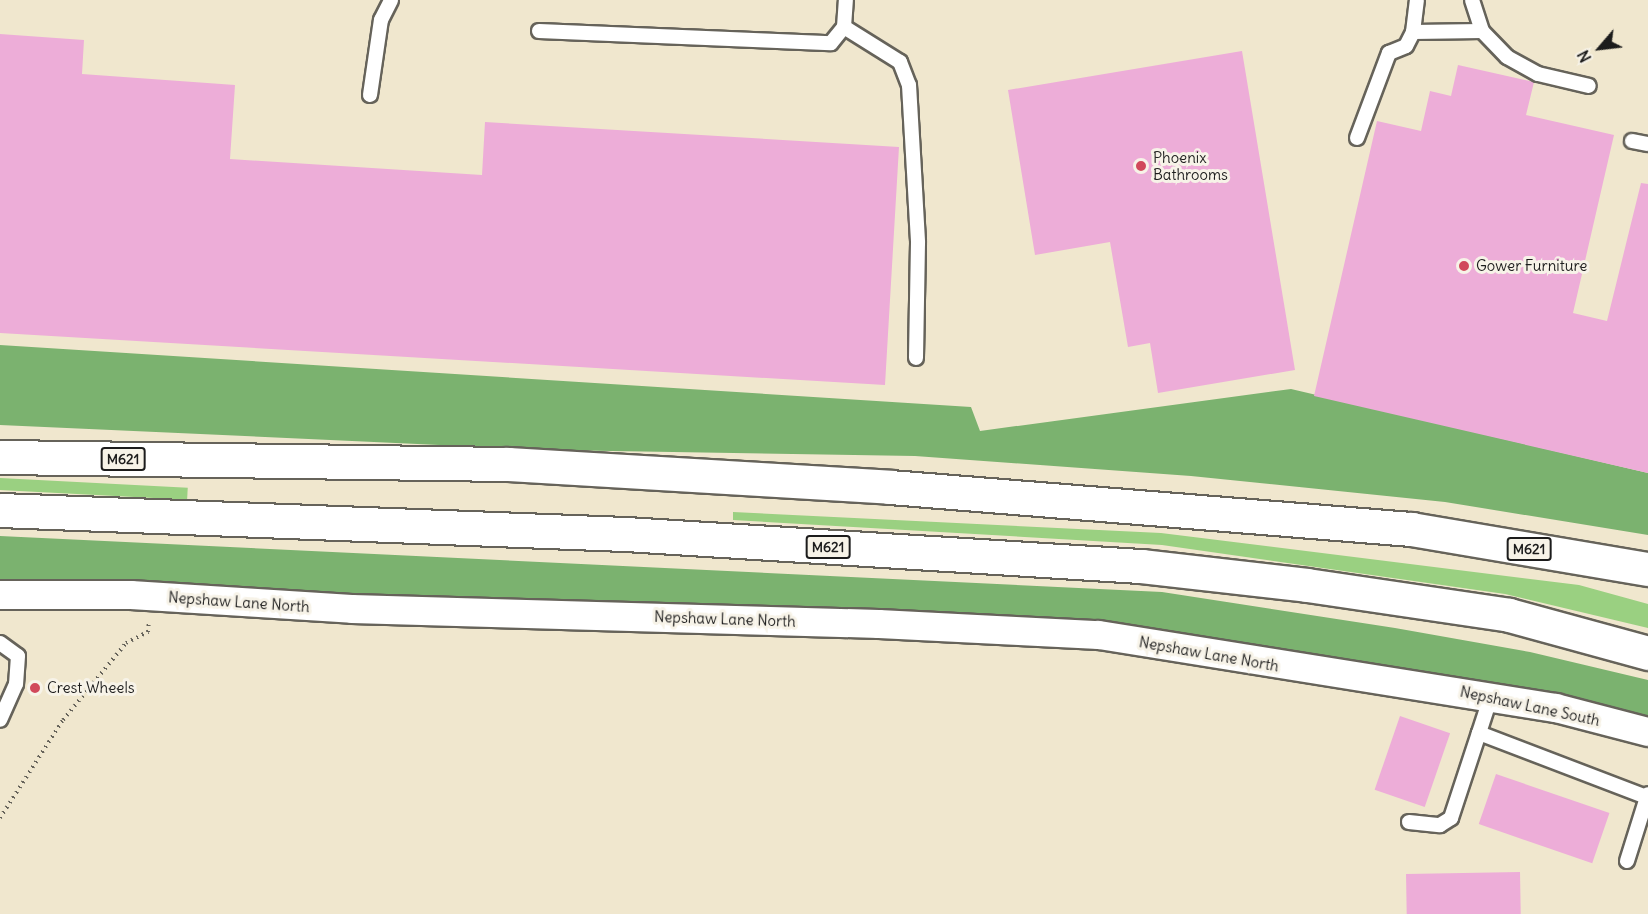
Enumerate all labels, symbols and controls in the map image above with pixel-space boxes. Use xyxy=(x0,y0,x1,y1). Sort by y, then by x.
north arrow xyxy=(1570,18,1630,78)
text: N xyxy=(1573,47,1596,66)
place label: Phoenix Bathrooms xyxy=(1153,148,1228,183)
marker: Phoenix Bathrooms xyxy=(1134,159,1148,173)
place label: Gower Furniture xyxy=(1476,257,1587,275)
marker: Gower Furniture xyxy=(1457,259,1471,273)
road number: M621 xyxy=(100,448,146,470)
road number: M621 xyxy=(806,536,850,558)
road number: M621 xyxy=(1506,538,1552,560)
street label: Nepshaw Lane North xyxy=(168,588,310,616)
street label: Nepshaw Lane North xyxy=(654,608,796,630)
street label: Nepshaw Lane North xyxy=(1138,633,1280,675)
place label: Crest Wheels xyxy=(47,679,135,697)
marker: Crest Wheels xyxy=(28,681,42,695)
street label: Nepshaw Lane South xyxy=(1458,682,1602,730)

